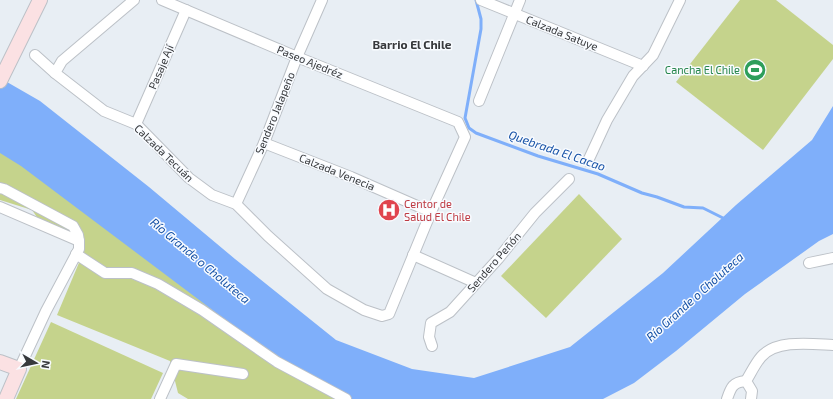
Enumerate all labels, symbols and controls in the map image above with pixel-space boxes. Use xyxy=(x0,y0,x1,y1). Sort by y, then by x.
street label: Calzada Satuye xyxy=(524,12,600,53)
district label: Barrio El Chile xyxy=(372,37,452,51)
street label: Pasaje Ají xyxy=(145,41,177,92)
street label: Paseo Ajedréz xyxy=(275,42,345,82)
sports icon: Cancha El Chile xyxy=(742,57,768,83)
place label: Cancha El Chile xyxy=(665,63,740,76)
street label: Sendero Jalapeño xyxy=(252,70,297,156)
street label: Calzada Tecuán xyxy=(132,121,197,184)
water label: Quebrada El Cacao xyxy=(507,127,608,174)
street label: Calzada Venecia xyxy=(297,150,377,193)
hospital icon: Centor de Salud El Chile xyxy=(376,197,402,223)
place label: Centor de Salud El Chile xyxy=(404,197,471,223)
water label: Río Grande o Choluteca xyxy=(148,215,253,306)
street label: Sendero Peñón xyxy=(464,229,523,294)
water label: Río Grande o Choluteca xyxy=(643,249,746,343)
north arrow xyxy=(16,343,56,383)
text: N xyxy=(39,360,53,370)

